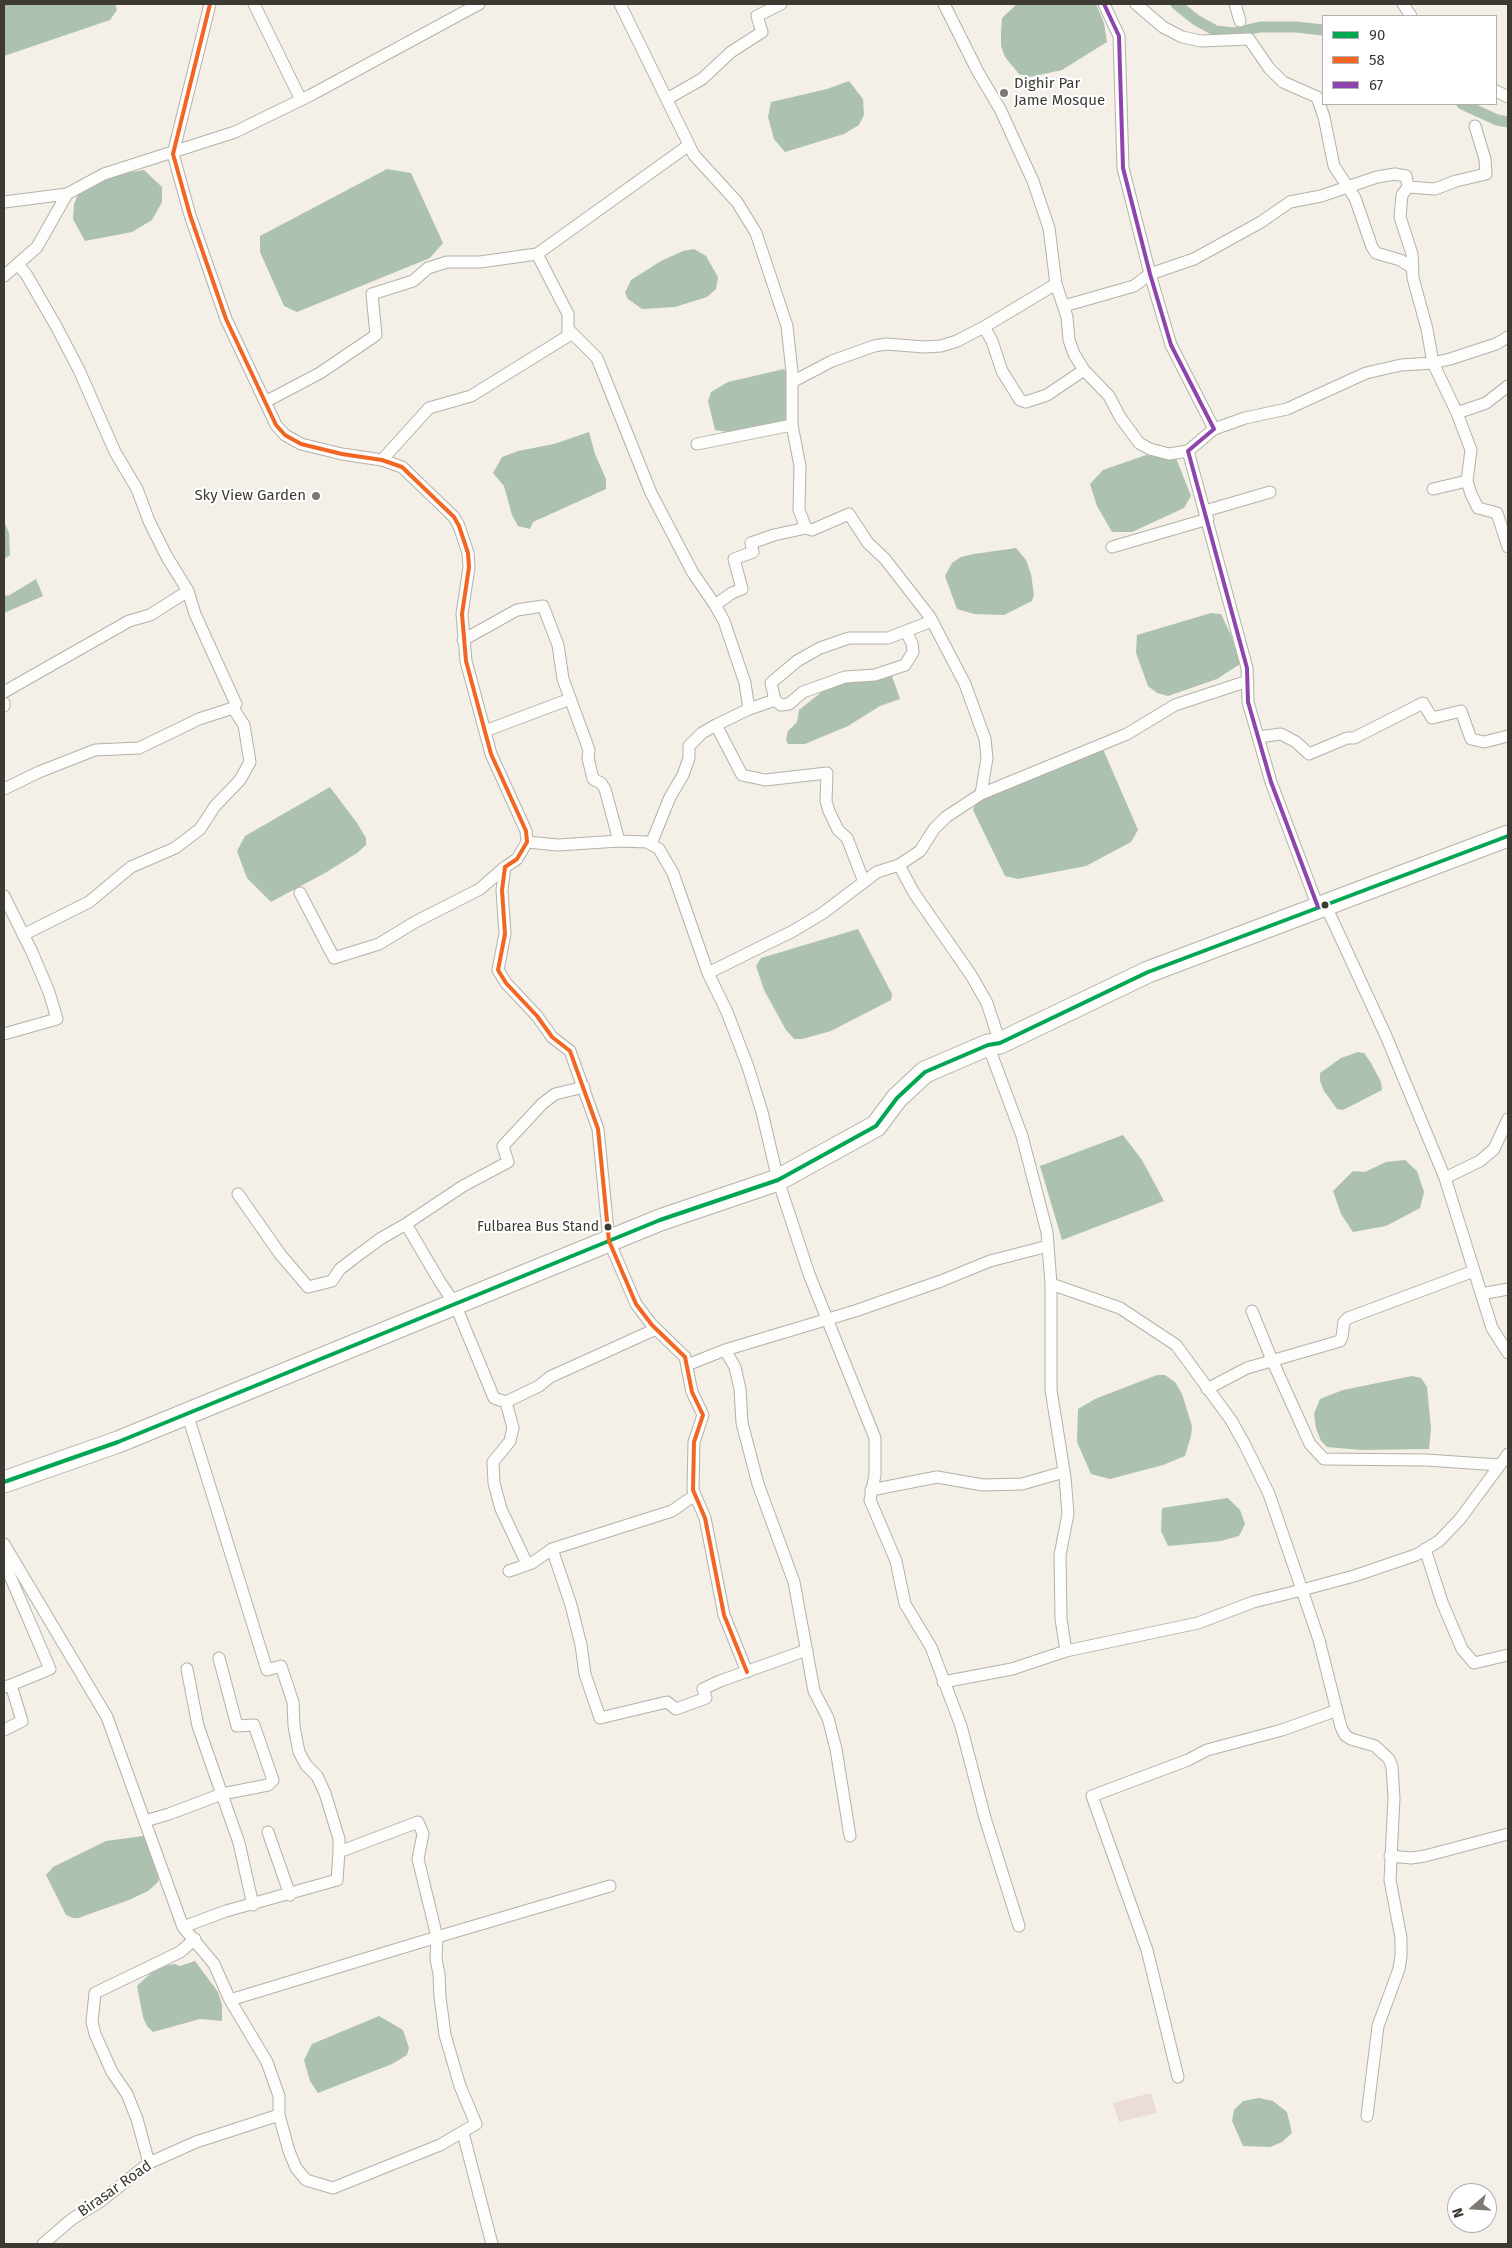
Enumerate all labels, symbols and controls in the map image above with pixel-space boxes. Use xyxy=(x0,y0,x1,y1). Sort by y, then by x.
legend xyxy=(1322,15,1497,105)
text: 90 xyxy=(1369,26,1385,44)
text: 58 xyxy=(1369,51,1385,69)
place label: Dighir Par Jame Mosque xyxy=(1014,75,1105,110)
text: 67 xyxy=(1369,76,1383,94)
marker: Dighir Par Jame Mosque xyxy=(998,87,1010,99)
place label: Sky View Garden xyxy=(194,487,306,505)
marker: Sky View Garden xyxy=(310,490,322,502)
unlabelled marker xyxy=(1320,900,1330,910)
place label: Fulbarea Bus Stand xyxy=(477,1219,599,1235)
marker: Fulbarea Bus Stand xyxy=(603,1222,613,1232)
street label: Birasar Road xyxy=(75,2157,155,2221)
north arrow xyxy=(1447,2183,1497,2233)
text: N xyxy=(1449,2206,1468,2220)

